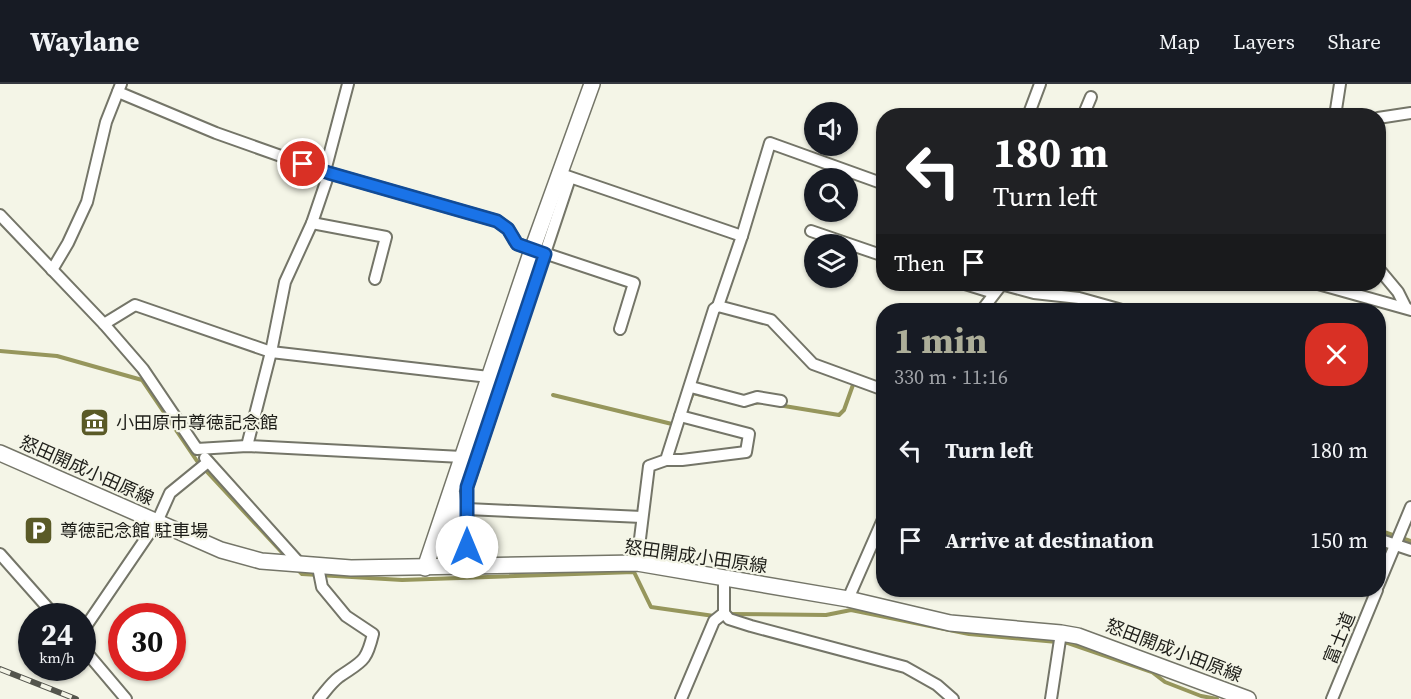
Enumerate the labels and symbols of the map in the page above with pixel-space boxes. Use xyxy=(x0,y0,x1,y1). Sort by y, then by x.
pin xyxy=(277,138,328,189)
museum icon: 小田原市尊徳記念館 xyxy=(79,406,111,438)
place label: 小田原市尊徳記念館 xyxy=(116,410,278,435)
street label: 怒田開成小田原線 xyxy=(16,429,158,511)
parking icon: 尊徳記念館 駐車場 xyxy=(23,514,55,546)
position arrow xyxy=(435,515,499,579)
place label: 尊徳記念館 駐車場 xyxy=(60,518,208,543)
street label: 怒田開成小田原線 xyxy=(623,534,769,578)
speed limit sign: 30 xyxy=(108,603,186,681)
street label: 富士道 xyxy=(1317,608,1361,668)
street label: 怒田開成小田原線 xyxy=(1102,613,1246,687)

